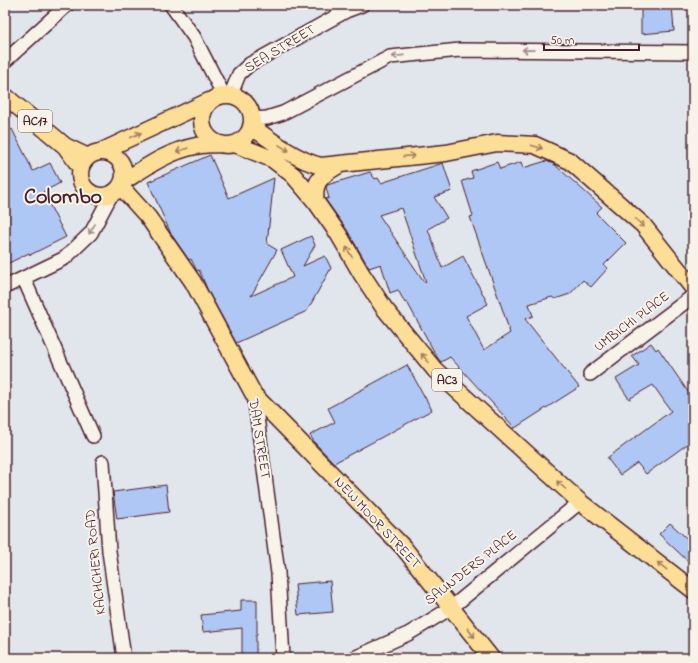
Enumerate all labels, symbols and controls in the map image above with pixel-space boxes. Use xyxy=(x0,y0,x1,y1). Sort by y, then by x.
street label: SEA STREET xyxy=(241,20,319,78)
scale bar xyxy=(544,26,639,52)
text: 50 m xyxy=(550,32,574,50)
one-way arrow xyxy=(522,46,535,54)
one-way arrow xyxy=(392,52,405,60)
road number: AC17 xyxy=(18,110,52,132)
one-way arrow xyxy=(129,131,141,138)
one-way arrow xyxy=(278,144,290,152)
one-way arrow xyxy=(530,144,543,151)
one-way arrow xyxy=(176,147,189,154)
one-way arrow xyxy=(402,153,415,160)
district label: Colombo xyxy=(24,182,102,214)
one-way arrow xyxy=(635,218,645,228)
one-way arrow xyxy=(88,223,96,235)
one-way arrow xyxy=(345,246,353,258)
street label: UMBICHI PLACE xyxy=(590,287,674,357)
one-way arrow xyxy=(421,352,430,363)
road number: AC3 xyxy=(432,369,462,391)
street label: DAM STREET xyxy=(242,397,276,480)
street label: NEW MOOR STREET xyxy=(329,472,425,574)
one-way arrow xyxy=(556,480,566,489)
street label: KACHCHERI ROAD xyxy=(80,508,112,616)
street label: SAUNDERS PLACE xyxy=(420,525,522,611)
one-way arrow xyxy=(657,561,668,570)
one-way arrow xyxy=(467,627,475,638)

